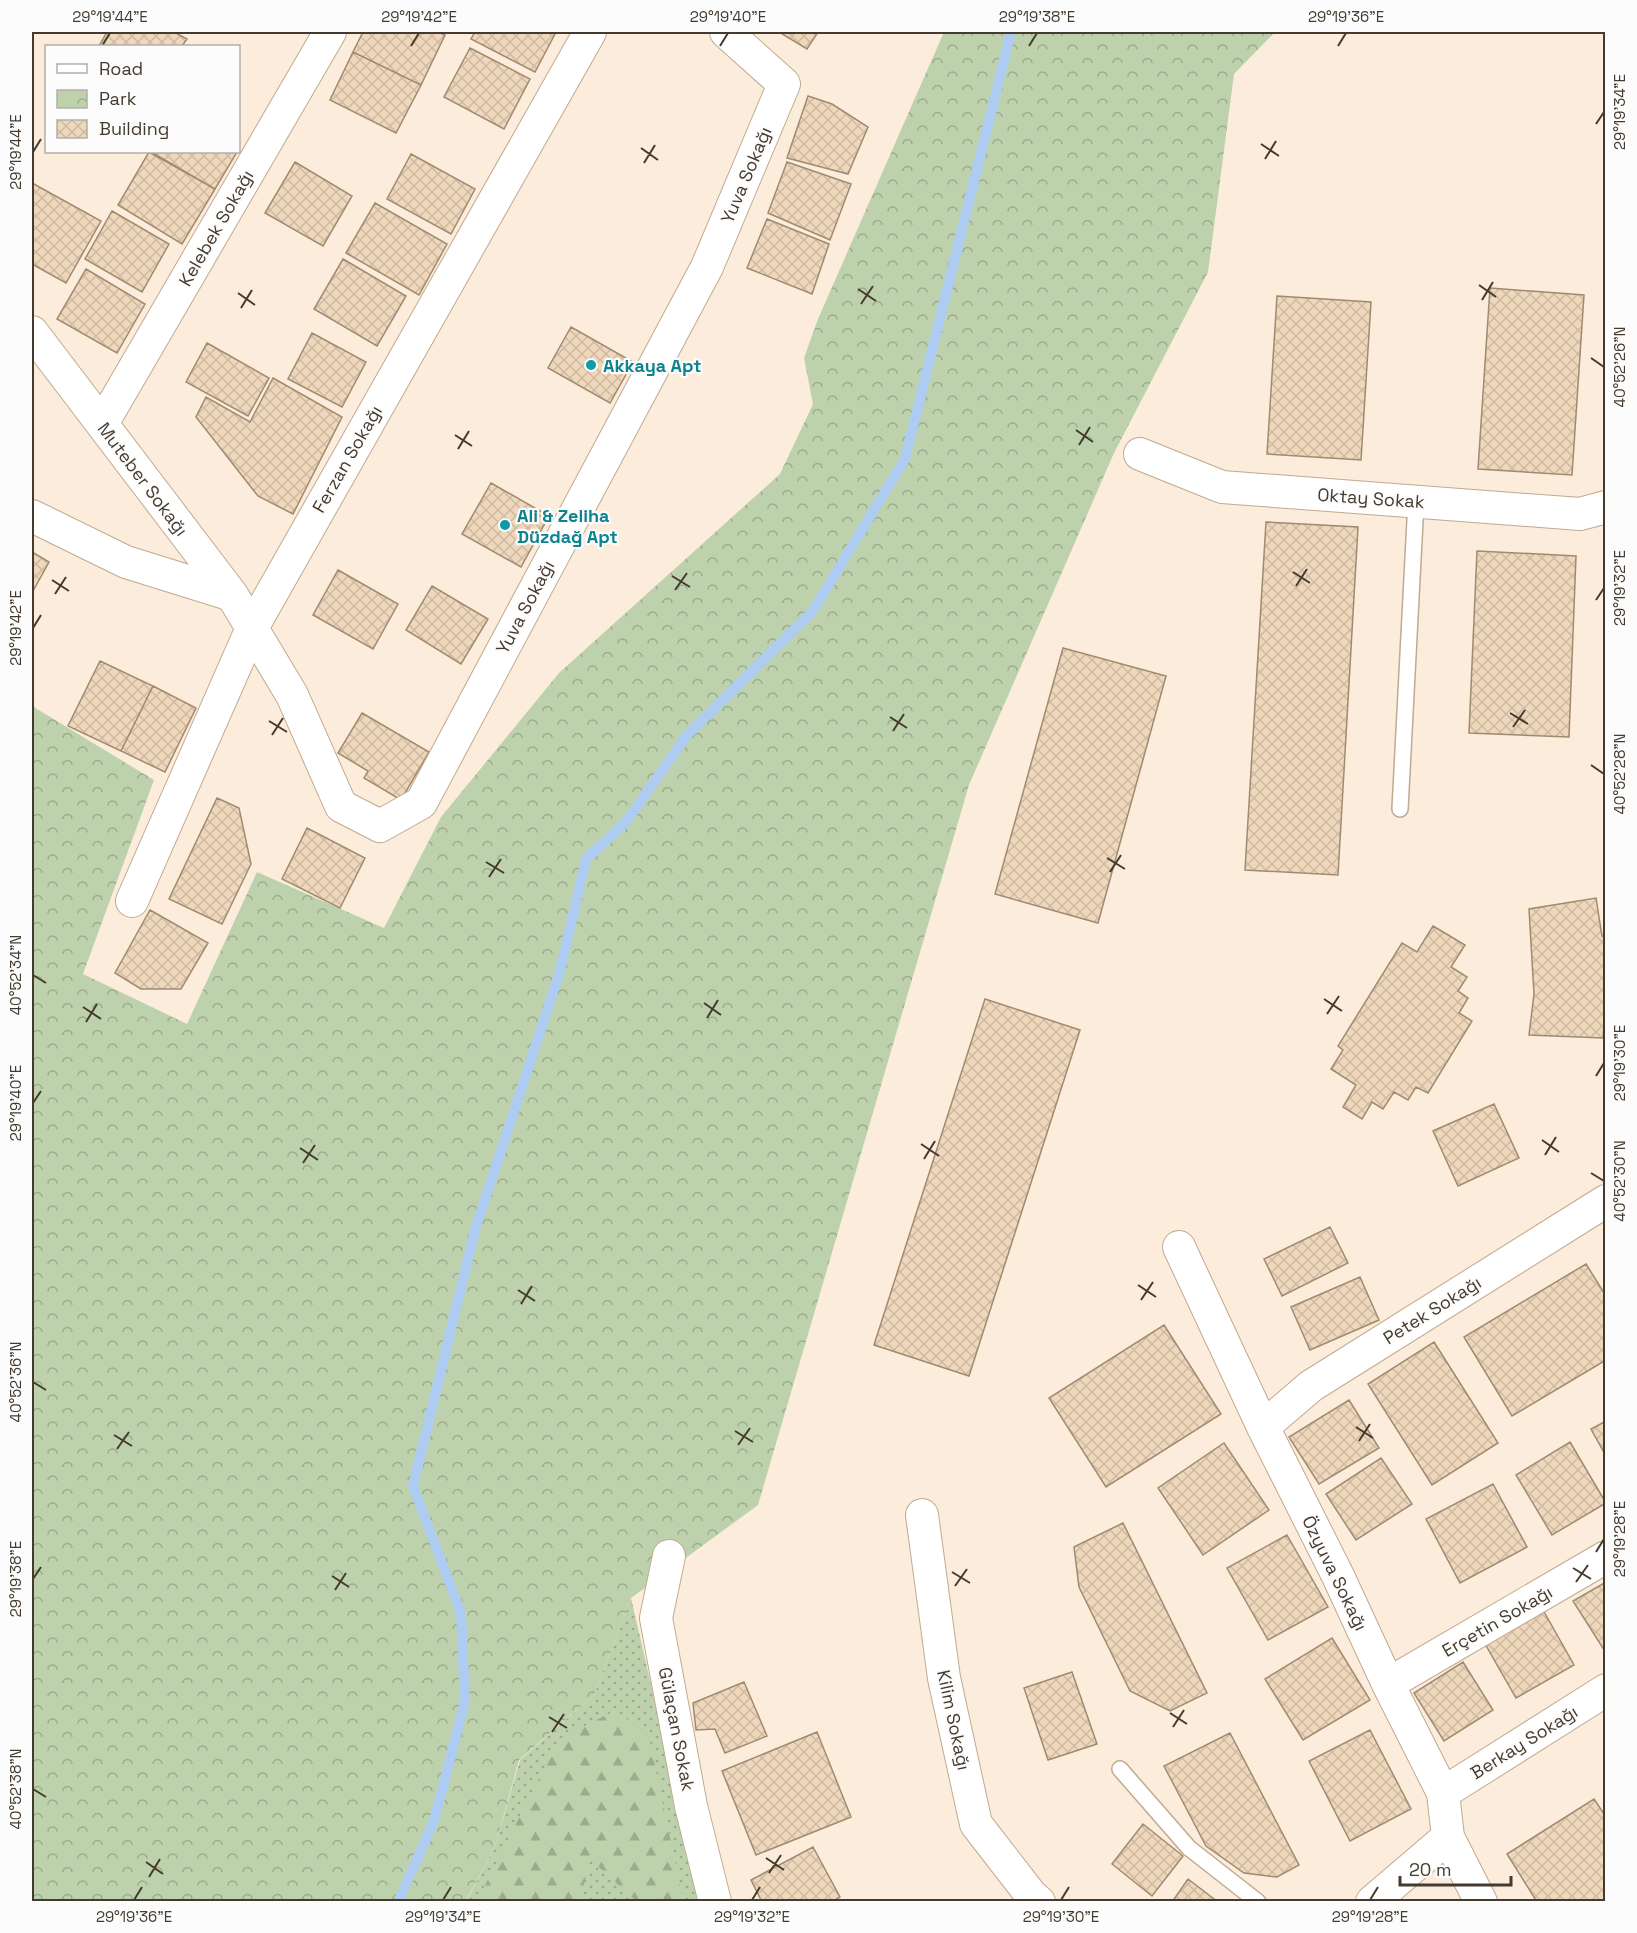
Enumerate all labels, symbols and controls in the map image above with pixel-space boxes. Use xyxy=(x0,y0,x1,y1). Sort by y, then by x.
text: 29°19'44"E xyxy=(72,7,148,26)
text: 29°19'42"E xyxy=(381,7,457,26)
text: 29°19'40"E xyxy=(690,7,766,26)
text: 29°19'38"E xyxy=(999,7,1075,26)
text: 29°19'36"E xyxy=(1308,7,1384,26)
legend xyxy=(45,45,240,153)
text: Road xyxy=(99,57,143,80)
text: 29°19'34"E xyxy=(1610,74,1629,150)
text: Park xyxy=(99,87,137,110)
text: 29°19'44"E xyxy=(6,114,25,190)
text: Building xyxy=(99,117,169,140)
street label: Yuva Sokağı xyxy=(715,123,777,227)
street label: Kelebek Sokağı xyxy=(173,166,259,290)
text: 40°52'26"N xyxy=(1610,327,1629,407)
place label: Akkaya Apt xyxy=(603,354,701,377)
marker: Akkaya Apt xyxy=(584,358,598,372)
street label: Ferzan Sokağı xyxy=(307,401,387,517)
street label: Muteber Sokağı xyxy=(93,418,193,540)
street label: Oktay Sokak xyxy=(1317,483,1426,513)
place label: Ali & Zeliha Düzdağ Apt xyxy=(517,504,618,548)
marker: Ali & Zeliha Düzdağ Apt xyxy=(498,518,512,532)
text: 29°19'32"E xyxy=(1610,550,1629,626)
street label: Yuva Sokağı xyxy=(491,556,559,658)
text: 29°19'42"E xyxy=(6,590,25,666)
text: 40°52'28"N xyxy=(1610,733,1629,815)
text: 40°52'34"N xyxy=(6,935,25,1015)
text: 29°19'30"E xyxy=(1610,1025,1629,1101)
text: 29°19'40"E xyxy=(6,1065,25,1141)
text: 40°52'30"N xyxy=(1610,1140,1629,1222)
street label: Petek Sokağı xyxy=(1379,1271,1485,1349)
text: 40°52'36"N xyxy=(6,1342,25,1422)
text: 29°19'28"E xyxy=(1610,1501,1629,1577)
street label: Özyuva Sokağı xyxy=(1297,1512,1373,1634)
text: 29°19'38"E xyxy=(6,1541,25,1617)
street label: Erçetin Sokağı xyxy=(1438,1580,1556,1662)
street label: Gülaçan Sokak xyxy=(654,1665,700,1793)
street label: Kilim Sokağı xyxy=(932,1668,976,1772)
street label: Berkay Sokağı xyxy=(1466,1700,1582,1784)
text: 40°52'38"N xyxy=(6,1748,25,1830)
scale bar xyxy=(1400,1849,1511,1887)
text: 20 m xyxy=(1409,1858,1452,1881)
text: 29°19'36"E xyxy=(96,1907,172,1926)
text: 29°19'34"E xyxy=(405,1907,481,1926)
text: 29°19'32"E xyxy=(714,1907,790,1926)
text: 29°19'30"E xyxy=(1023,1907,1099,1926)
text: 29°19'28"E xyxy=(1332,1907,1408,1926)

